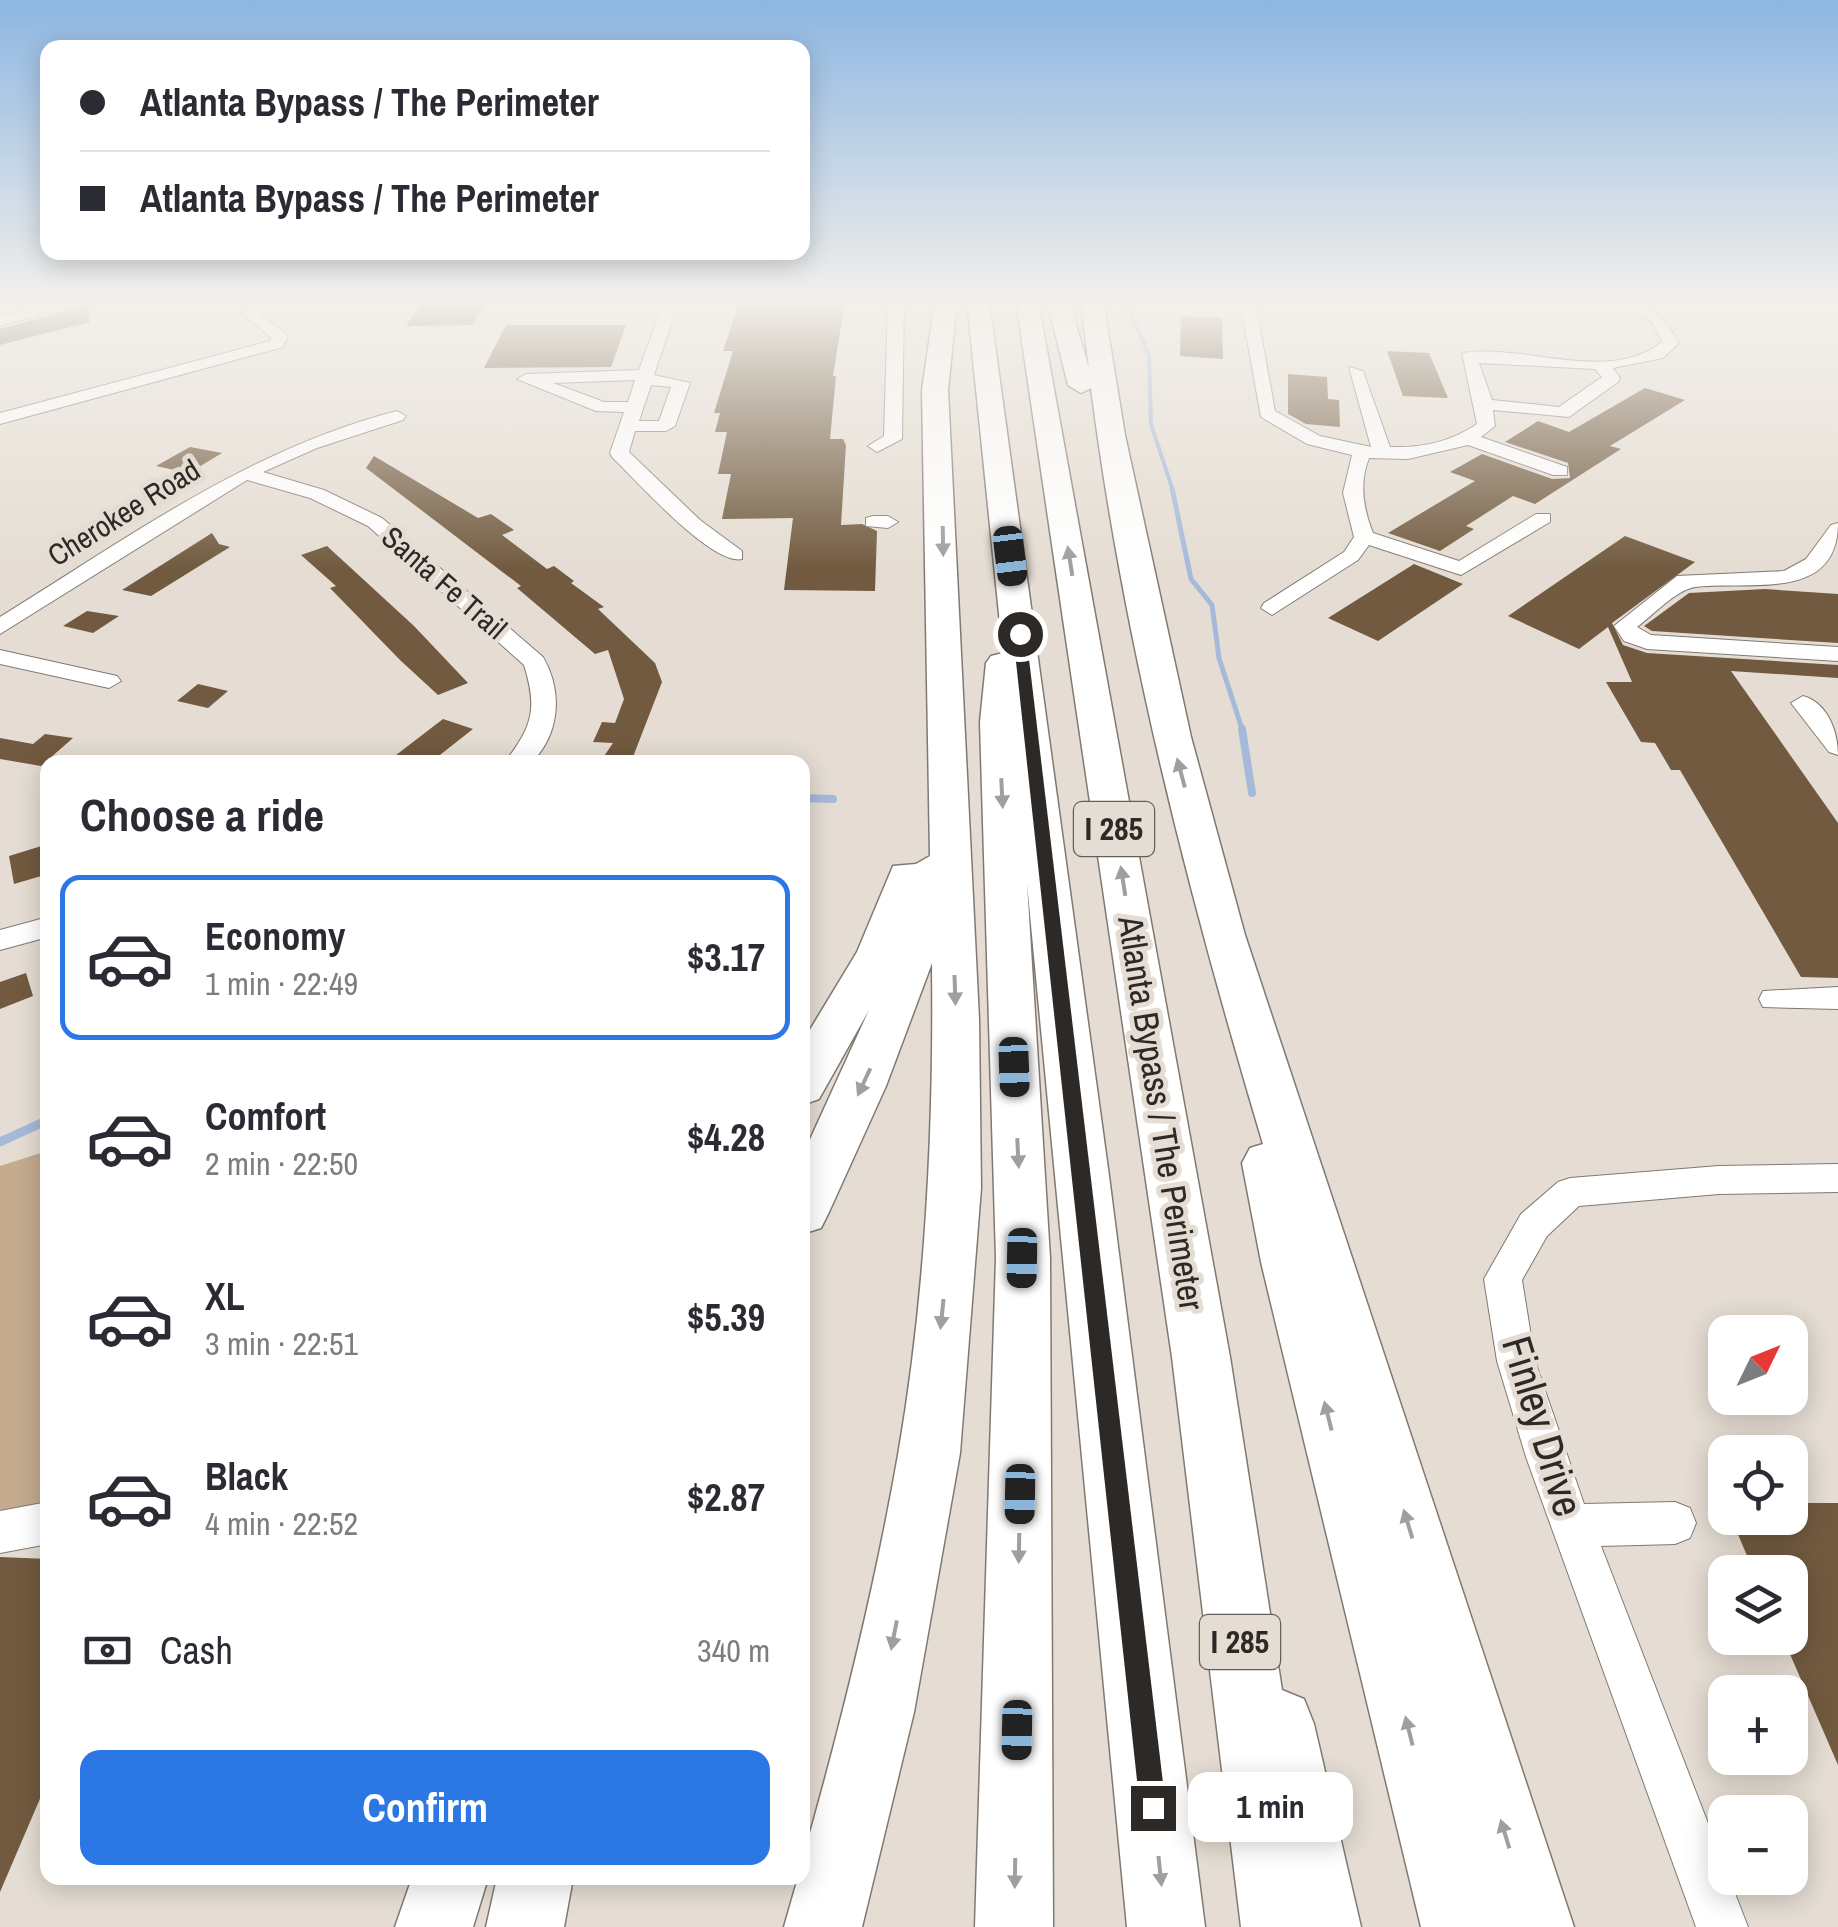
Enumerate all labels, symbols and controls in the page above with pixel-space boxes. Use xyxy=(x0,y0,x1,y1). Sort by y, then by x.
text: Atlanta Bypass / The Perimeter xyxy=(140,77,599,128)
text: Atlanta Bypass / The Perimeter xyxy=(140,173,599,224)
street label: Cherokee Road xyxy=(40,450,207,575)
street label: Santa Fe Trail xyxy=(374,517,516,648)
car xyxy=(991,524,1029,588)
one-way arrow xyxy=(935,525,951,557)
one-way arrow xyxy=(1062,544,1077,576)
route start xyxy=(998,612,1043,657)
one-way arrow xyxy=(1173,757,1189,788)
one-way arrow xyxy=(994,778,1010,810)
text: Choose a ride xyxy=(80,784,324,845)
road number: I 285 xyxy=(1074,802,1154,856)
one-way arrow xyxy=(1115,865,1130,896)
text: Economy xyxy=(205,911,345,962)
street label: Atlanta Bypass / The Perimeter xyxy=(1107,912,1216,1314)
icon: car xyxy=(85,913,175,1003)
text: $3.17 xyxy=(687,932,765,983)
text: 1 min · 22:49 xyxy=(205,962,358,1005)
one-way arrow xyxy=(947,975,963,1007)
car xyxy=(998,1036,1030,1098)
one-way arrow xyxy=(856,1068,873,1097)
text: Comfort xyxy=(205,1091,326,1142)
icon: car xyxy=(85,1093,175,1183)
text: $4.28 xyxy=(687,1112,765,1163)
one-way arrow xyxy=(1010,1138,1026,1170)
text: 2 min · 22:50 xyxy=(205,1142,358,1185)
car xyxy=(1006,1228,1038,1288)
text: XL xyxy=(205,1271,245,1322)
icon: car xyxy=(85,1273,175,1363)
text: $5.39 xyxy=(687,1292,765,1343)
one-way arrow xyxy=(934,1299,950,1331)
north arrow xyxy=(1708,1315,1808,1415)
map controls xyxy=(1708,1315,1808,1895)
text: 3 min · 22:51 xyxy=(205,1322,358,1365)
street label: Finley Drive xyxy=(1489,1329,1597,1523)
one-way arrow xyxy=(1320,1400,1335,1431)
button: locate xyxy=(1708,1435,1808,1535)
text: Black xyxy=(205,1451,288,1502)
icon: car xyxy=(85,1453,175,1543)
car xyxy=(1004,1464,1036,1524)
text: $2.87 xyxy=(687,1472,765,1523)
text: 4 min · 22:52 xyxy=(205,1502,358,1545)
one-way arrow xyxy=(1400,1508,1415,1539)
one-way arrow xyxy=(1011,1532,1027,1564)
button: layers xyxy=(1708,1555,1808,1655)
road number: I 285 xyxy=(1200,1615,1280,1669)
one-way arrow xyxy=(885,1620,901,1651)
icon: cash xyxy=(80,1623,135,1678)
text: Cash xyxy=(160,1625,233,1676)
text: 340 m xyxy=(697,1629,770,1672)
button: + xyxy=(1708,1675,1808,1775)
car xyxy=(1001,1700,1033,1760)
one-way arrow xyxy=(1401,1715,1416,1746)
button: Confirm xyxy=(80,1750,770,1865)
callout: 1 min xyxy=(1188,1773,1353,1843)
text: 1 min xyxy=(1236,1785,1305,1828)
route end xyxy=(1131,1786,1176,1831)
button: − xyxy=(1708,1795,1808,1895)
one-way arrow xyxy=(1497,1819,1512,1849)
one-way arrow xyxy=(1152,1855,1168,1887)
one-way arrow xyxy=(1007,1857,1023,1889)

